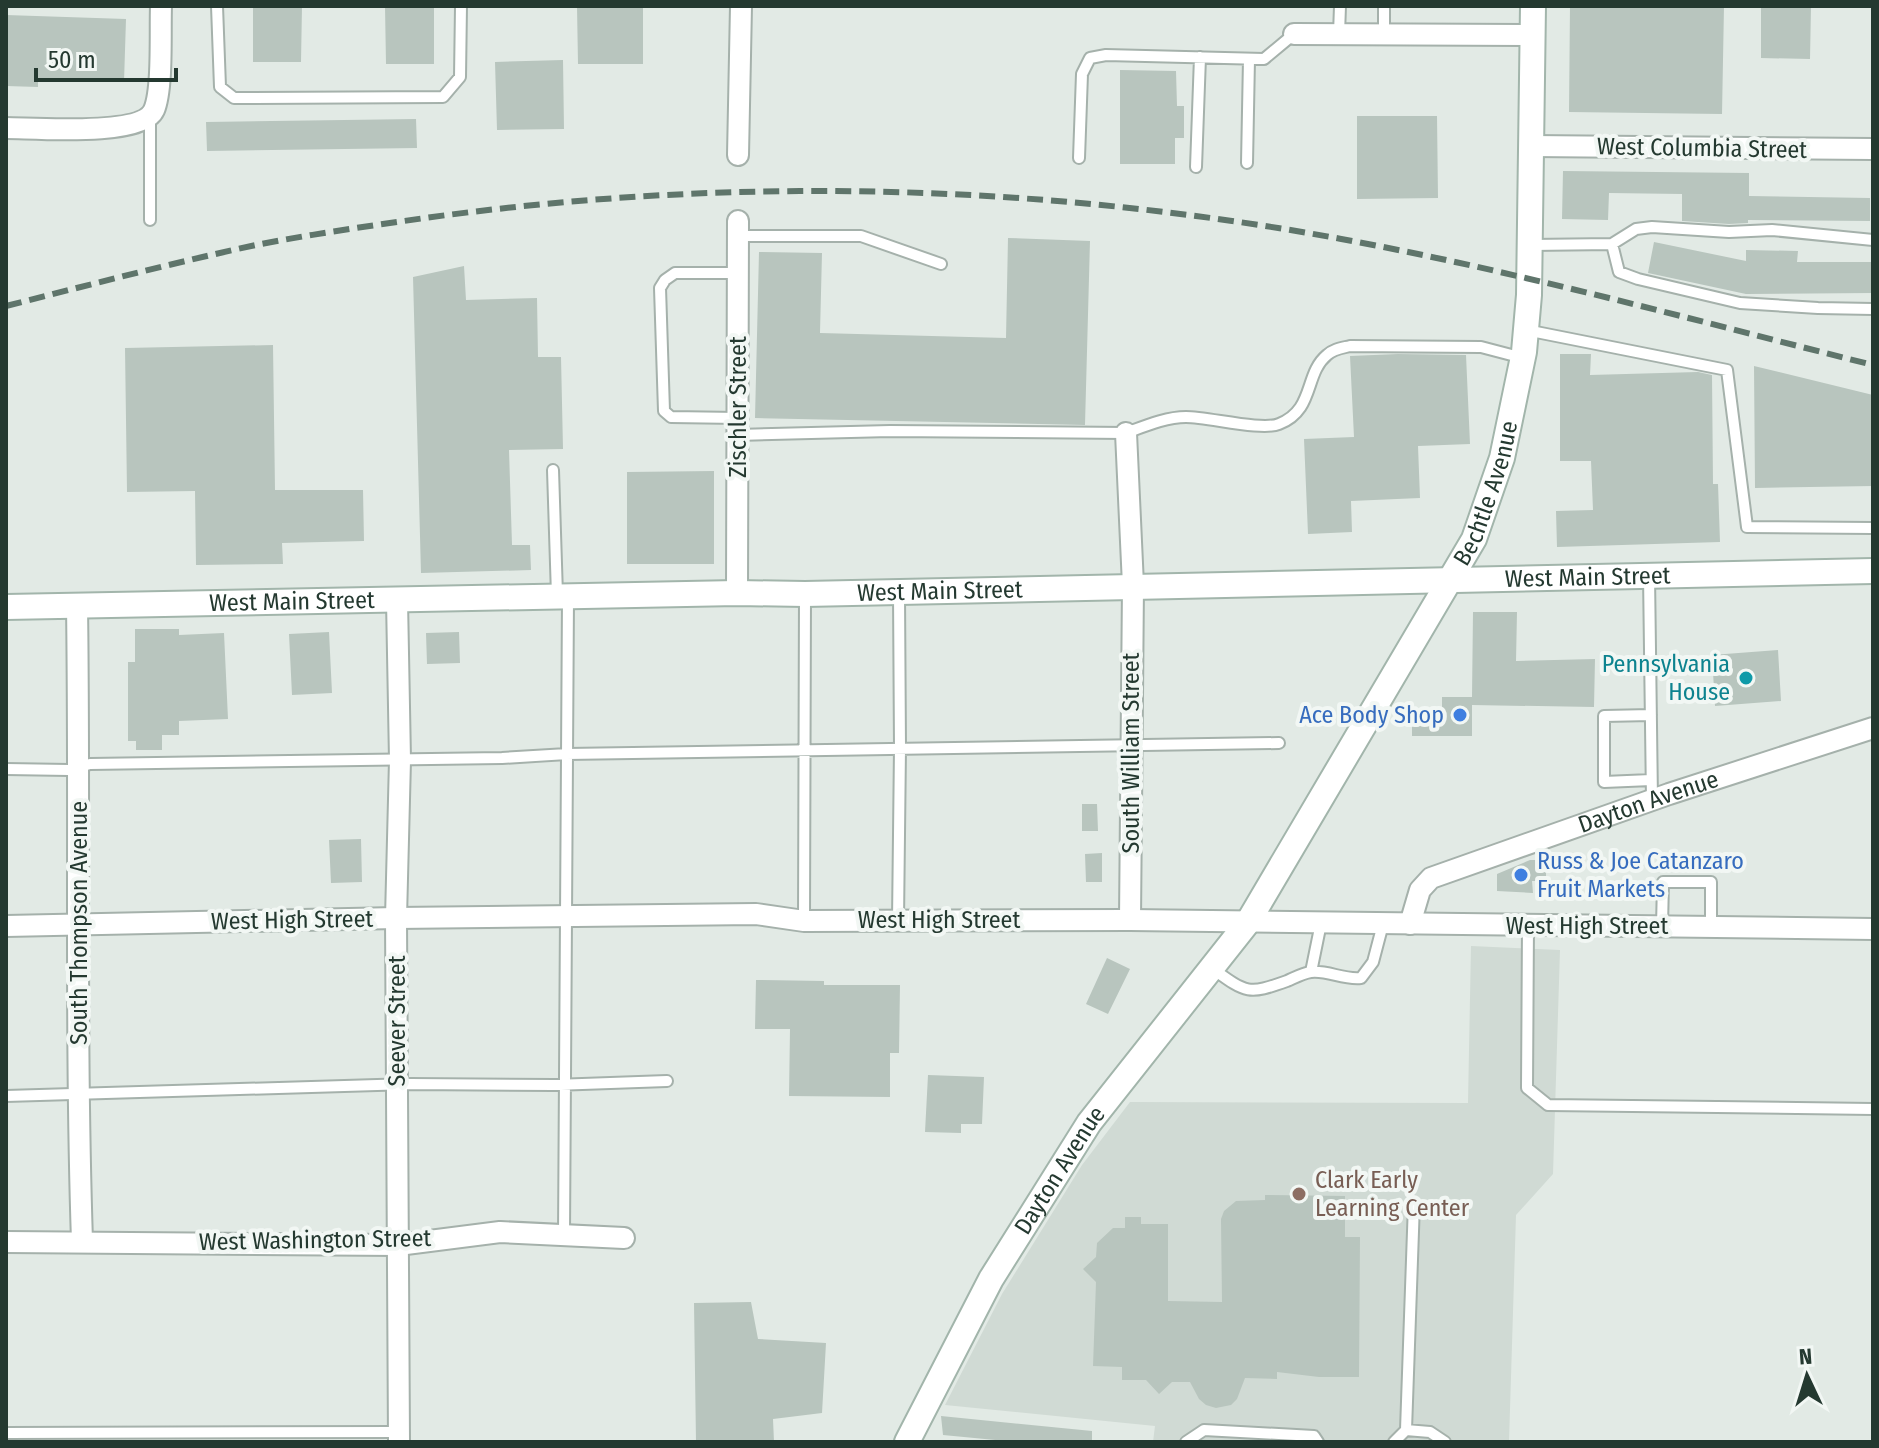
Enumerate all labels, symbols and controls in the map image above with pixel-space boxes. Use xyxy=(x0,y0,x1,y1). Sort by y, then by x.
scale bar xyxy=(36,32,176,82)
text: 50 m xyxy=(48,46,96,74)
street label: West Columbia Street xyxy=(1597,132,1807,164)
street label: Zischler Street xyxy=(724,336,752,478)
street label: Bechtle Avenue xyxy=(1448,419,1523,570)
street label: West Main Street xyxy=(1505,561,1671,593)
street label: West Main Street xyxy=(857,575,1023,607)
street label: West Main Street xyxy=(209,586,375,617)
place label: Pennsylvania House xyxy=(1602,650,1730,706)
street label: South William Street xyxy=(1117,652,1145,853)
marker: Pennsylvania House xyxy=(1737,669,1755,687)
place label: Ace Body Shop xyxy=(1299,701,1444,729)
marker: Ace Body Shop xyxy=(1451,706,1469,724)
street label: Dayton Avenue xyxy=(1574,765,1722,839)
street label: South Thompson Avenue xyxy=(65,801,93,1045)
place label: Russ & Joe Catanzaro Fruit Markets xyxy=(1537,847,1744,903)
marker: Russ & Joe Catanzaro Fruit Markets xyxy=(1512,866,1530,884)
street label: West High Street xyxy=(211,905,374,935)
street label: West High Street xyxy=(858,906,1020,934)
street label: West High Street xyxy=(1506,912,1668,940)
street label: Seever Street xyxy=(383,955,411,1087)
street label: Dayton Avenue xyxy=(1009,1101,1111,1240)
place label: Clark Early Learning Center xyxy=(1315,1166,1470,1222)
marker: Clark Early Learning Center xyxy=(1290,1185,1308,1203)
street label: West Washington Street xyxy=(199,1224,432,1256)
north arrow xyxy=(1767,1336,1847,1416)
text: N xyxy=(1798,1343,1813,1370)

